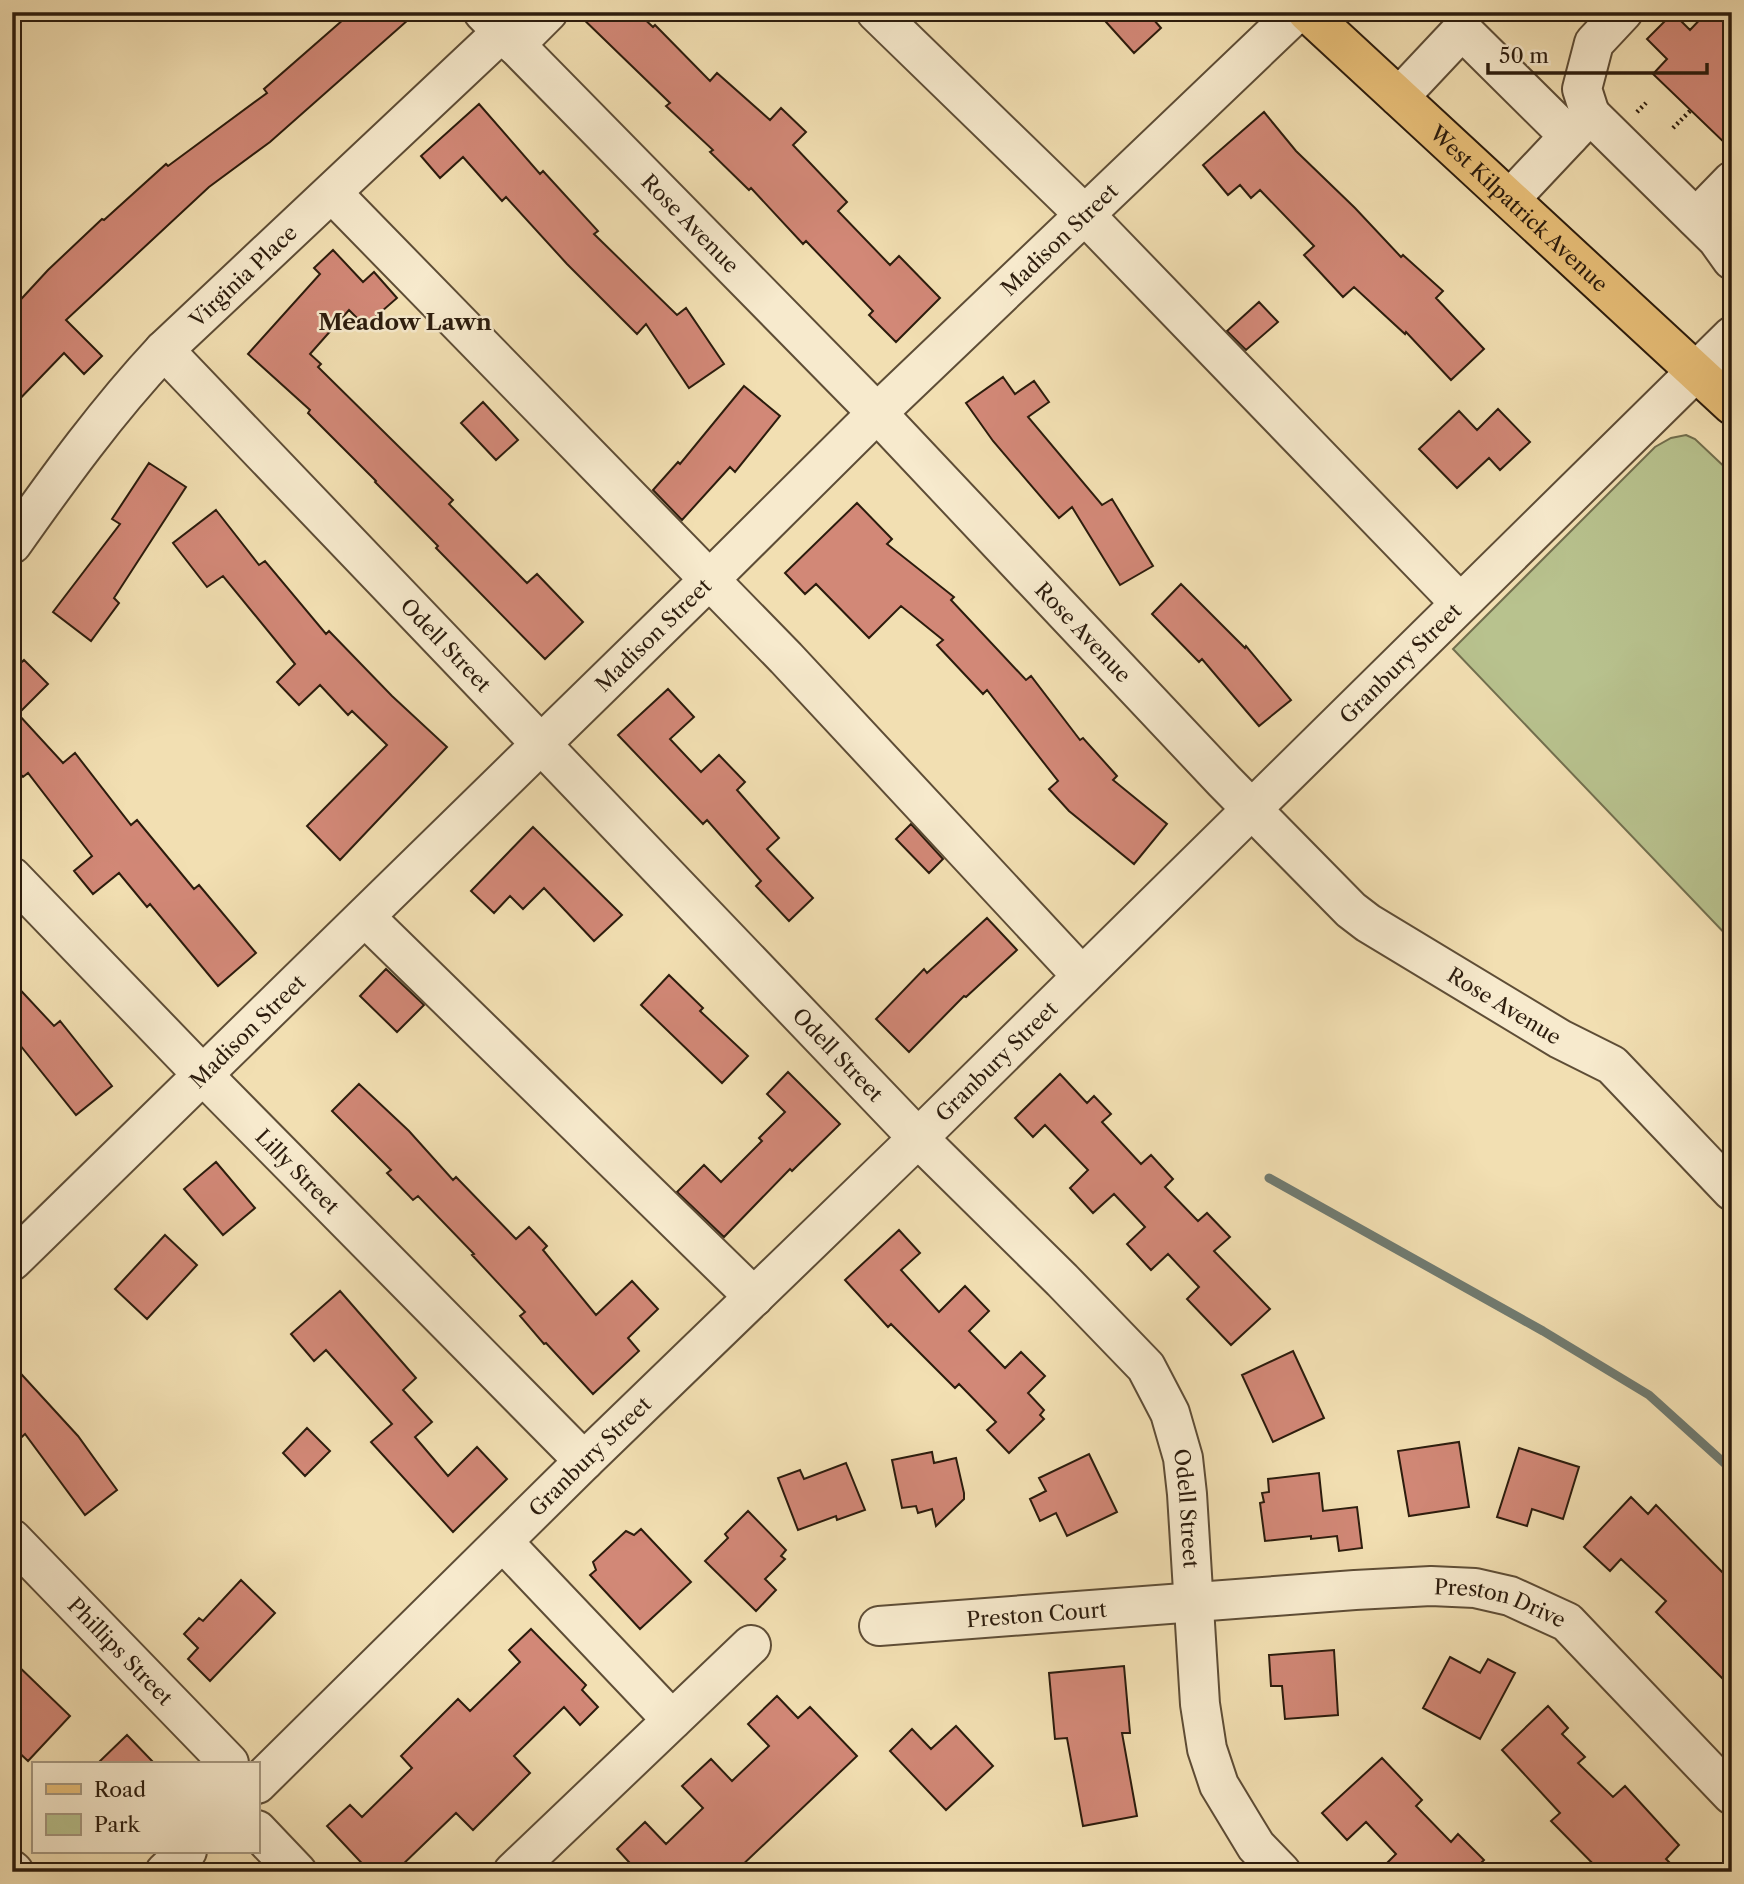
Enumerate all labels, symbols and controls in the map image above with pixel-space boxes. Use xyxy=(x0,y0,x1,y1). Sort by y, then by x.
scale bar xyxy=(1488,32,1707,76)
text: 50 m xyxy=(1499,43,1549,68)
street label: West Kilpatrick Avenue xyxy=(1424,119,1613,296)
street label: Rose Avenue xyxy=(637,169,744,278)
street label: Madison Street xyxy=(996,177,1123,301)
street label: Virginia Place xyxy=(183,219,302,333)
district label: Meadow Lawn xyxy=(318,308,492,336)
street label: Madison Street xyxy=(590,572,716,697)
street label: Rose Avenue xyxy=(1030,577,1137,687)
street label: Odell Street xyxy=(396,593,497,697)
street label: Granbury Street xyxy=(1334,597,1466,728)
street label: Rose Avenue xyxy=(1443,962,1566,1049)
street label: Madison Street xyxy=(184,969,311,1093)
street label: Granbury Street xyxy=(930,995,1063,1126)
street label: Odell Street xyxy=(788,1003,889,1107)
street label: Lilly Street xyxy=(251,1124,345,1219)
street label: Granbury Street xyxy=(523,1391,656,1521)
street label: Odell Street xyxy=(1168,1446,1204,1569)
street label: Preston Drive xyxy=(1433,1574,1570,1632)
street label: Phillips Street xyxy=(63,1592,178,1710)
street label: Preston Court xyxy=(965,1596,1108,1632)
legend xyxy=(32,1762,259,1853)
text: Road xyxy=(94,1777,146,1802)
text: Park xyxy=(94,1812,140,1837)

